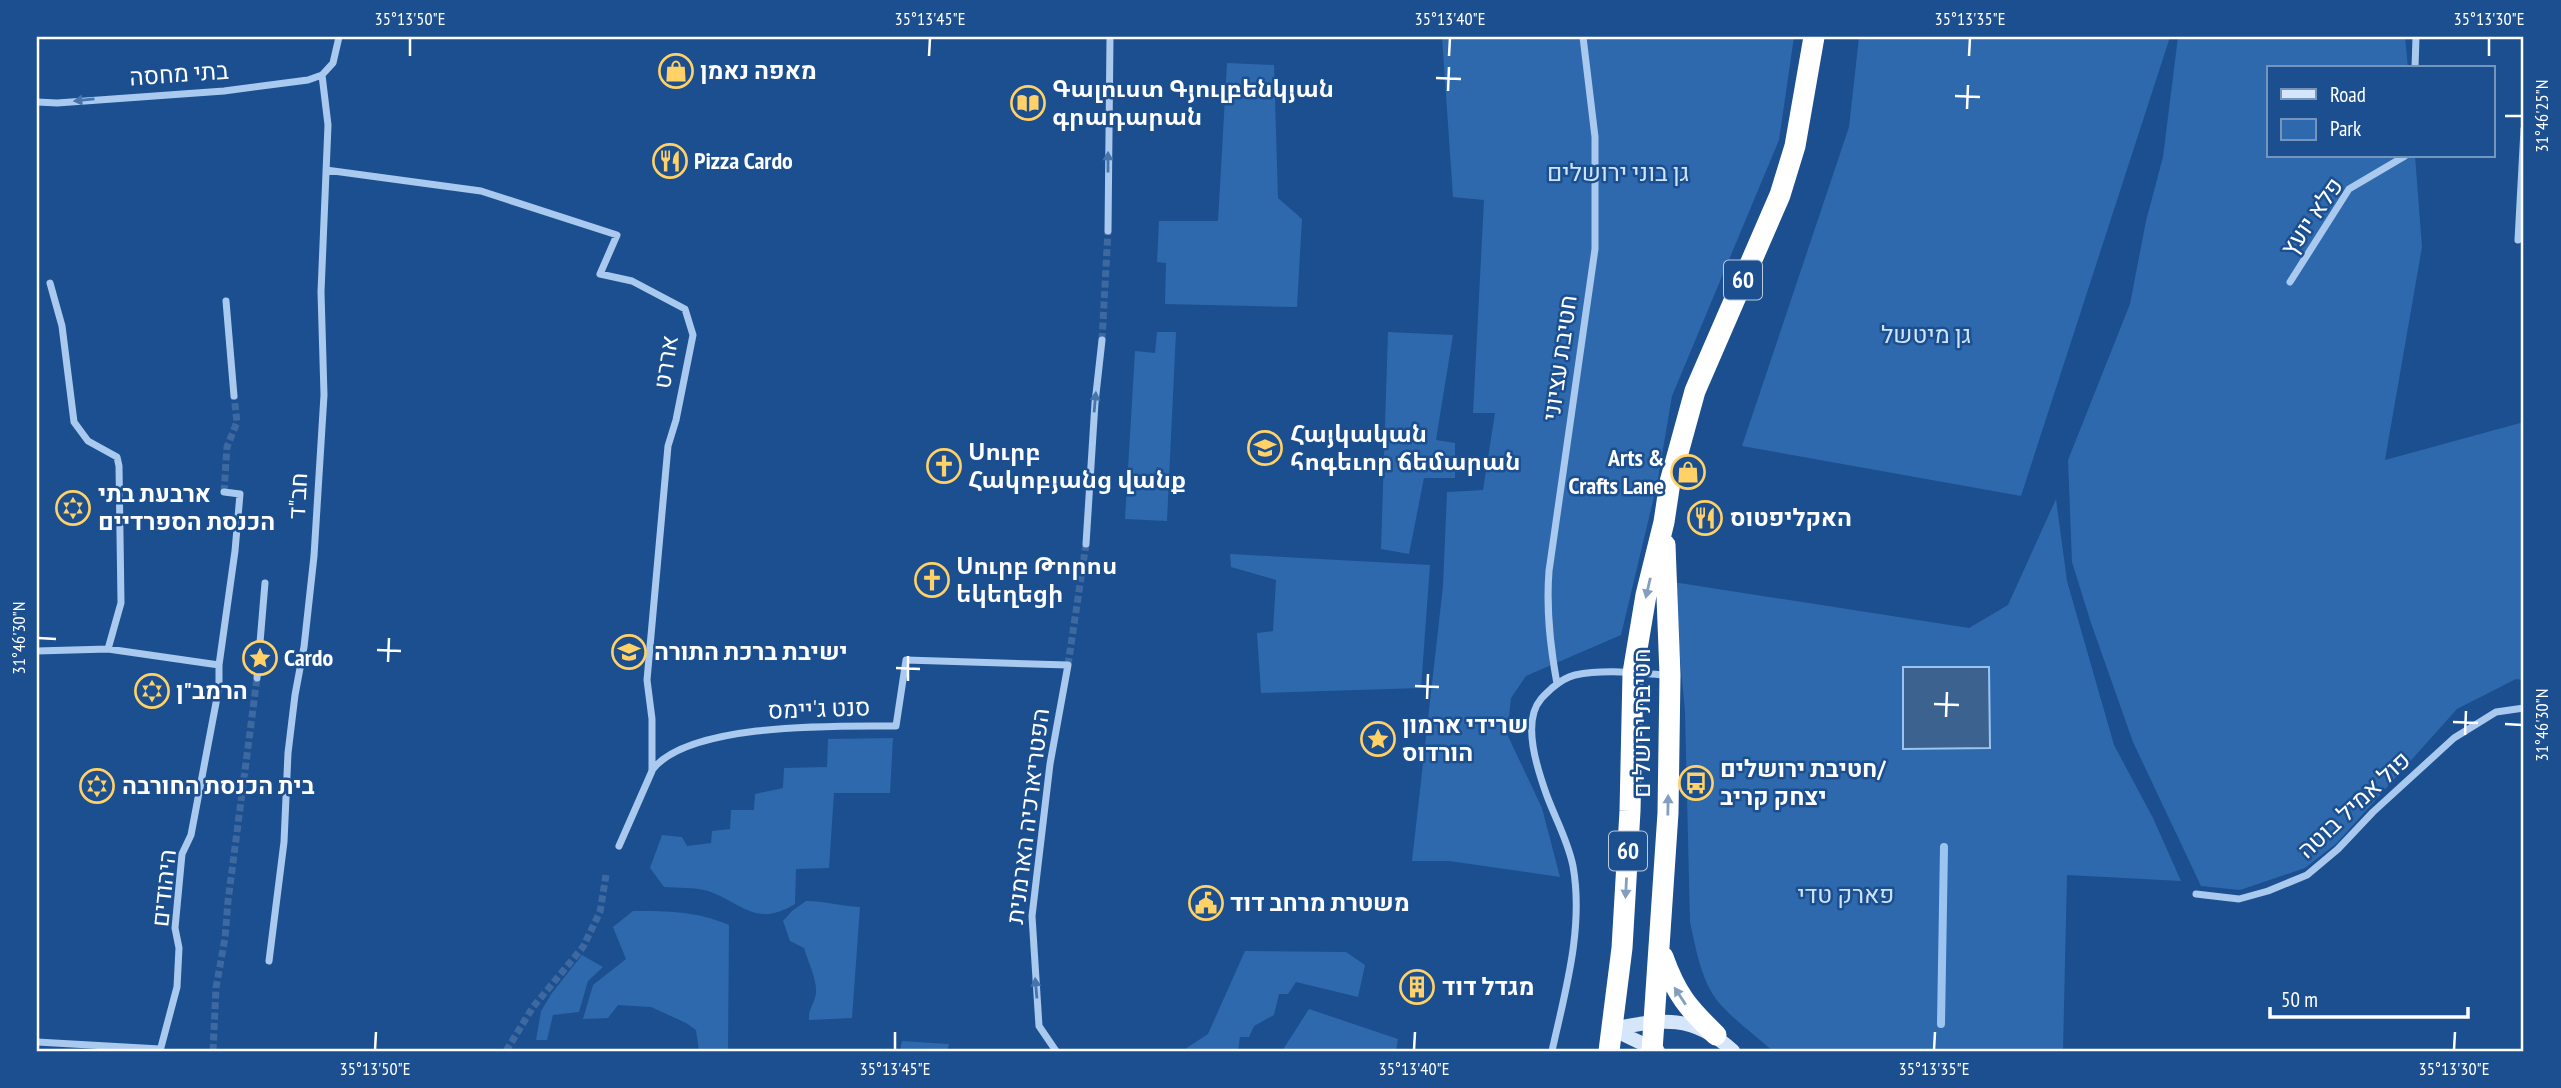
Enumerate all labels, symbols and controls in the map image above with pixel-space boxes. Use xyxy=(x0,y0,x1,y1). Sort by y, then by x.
text: 35°13'50"E xyxy=(375,7,445,30)
text: 35°13'45"E xyxy=(895,7,965,30)
text: 35°13'40"E xyxy=(1415,7,1485,30)
text: 35°13'35"E xyxy=(1935,7,2005,30)
text: 35°13'30"E xyxy=(2454,7,2524,30)
shop icon: מאפה נאמן xyxy=(657,52,695,90)
street label: בתי מחסה xyxy=(128,55,230,92)
place label: מאפה נאמן xyxy=(700,55,817,86)
legend xyxy=(2267,66,2494,158)
place label: Գալուստ Գյուլբենկյան գրադարան xyxy=(1052,73,1334,132)
text: 31°46'25"N xyxy=(2530,80,2553,152)
text: Road xyxy=(2330,81,2366,108)
library icon: Գալուստ Գյուլբենկյան գրադարան xyxy=(1009,84,1047,122)
one-way arrow xyxy=(72,95,94,106)
text: Park xyxy=(2330,115,2361,142)
restaurant icon: Pizza Cardo xyxy=(651,142,689,180)
place label: Pizza Cardo xyxy=(694,145,793,176)
one-way arrow xyxy=(1103,151,1114,173)
park label: גן בוני ירושלים xyxy=(1547,157,1689,188)
street label: פלא יועץ xyxy=(2273,171,2350,262)
road number: 60 xyxy=(1724,260,1762,300)
street label: חטיבת עציוני xyxy=(1535,293,1584,423)
park label: גן מיטשל xyxy=(1881,319,1971,350)
street label: אררט xyxy=(646,333,685,391)
one-way arrow xyxy=(1090,391,1101,413)
place label: Հայկական հոգեւոր ճեմարան xyxy=(1290,418,1521,477)
school or university icon: Հայկական հոգեւոր ճեմարան xyxy=(1246,429,1284,467)
place label: Սուրբ Հակոբյանց վանք xyxy=(968,436,1186,495)
place label: Arts & Crafts Lane xyxy=(1569,442,1664,501)
church icon: Սուրբ Հակոբյանց վանք xyxy=(925,447,963,485)
shop icon: Arts & Crafts Lane xyxy=(1669,453,1707,491)
street label: חב"ד xyxy=(281,472,314,520)
place label: ארבעת בתי הכנסת הספרדיים xyxy=(98,478,275,537)
synagogue icon: ארבעת בתי הכנסת הספרדיים xyxy=(54,489,92,527)
restaurant icon: האקליפטוס xyxy=(1686,499,1724,537)
place label: האקליפטוס xyxy=(1730,502,1852,533)
place label: Սուրբ Թորոս եկեղեցի xyxy=(956,550,1117,609)
church icon: Սուրբ Թորոս եկեղեցի xyxy=(913,561,951,599)
one-way arrow xyxy=(1642,577,1653,599)
text: 31°46'30"N xyxy=(7,602,30,674)
school or university icon: ישיבת ברכת התורה xyxy=(610,633,648,671)
place label: ישיבת ברכת התורה xyxy=(654,636,848,667)
place icon: Cardo xyxy=(241,639,279,677)
place label: Cardo xyxy=(284,642,333,673)
street label: חטיבת ירושלים xyxy=(1626,648,1657,798)
synagogue icon: הרמב"ן xyxy=(133,672,171,710)
place label: הרמב"ן xyxy=(176,675,248,706)
text: 31°46'30"N xyxy=(2530,689,2553,761)
street label: סנט ג'יימס xyxy=(767,691,871,726)
street label: הפטריארכיה הארמנית xyxy=(999,706,1056,925)
place label: שרידי ארמון הורדוס xyxy=(1402,709,1528,768)
place icon: שרידי ארמון הורדוס xyxy=(1359,720,1397,758)
street label: פול אמיל בוטה xyxy=(2291,744,2417,865)
place label: חטיבת ירושלים/ יצחק קריב xyxy=(1720,753,1886,812)
bus stop icon: חטיבת ירושלים/ יצחק קריב xyxy=(1677,764,1715,802)
synagogue icon: בית הכנסת החורבה xyxy=(78,767,116,805)
place label: בית הכנסת החורבה xyxy=(122,770,315,801)
one-way arrow xyxy=(1662,794,1674,816)
road number: 60 xyxy=(1609,832,1647,870)
street label: היהודים xyxy=(144,848,183,928)
one-way arrow xyxy=(1620,877,1631,899)
park label: פארק טדי xyxy=(1798,879,1894,910)
public building icon: משטרת מרחב דוד xyxy=(1187,884,1225,922)
place label: משטרת מרחב דוד xyxy=(1230,887,1410,918)
building icon: מגדל דוד xyxy=(1398,968,1436,1006)
place label: מגדל דוד xyxy=(1442,971,1534,1002)
scale bar xyxy=(2270,976,2468,1020)
one-way arrow xyxy=(1030,977,1041,999)
one-way arrow xyxy=(1674,986,1687,1005)
text: 50 m xyxy=(2281,986,2318,1013)
text: 35°13'50"E xyxy=(340,1057,410,1080)
text: 35°13'45"E xyxy=(860,1057,930,1080)
text: 35°13'40"E xyxy=(1379,1057,1449,1080)
text: 35°13'35"E xyxy=(1899,1057,1969,1080)
text: 35°13'30"E xyxy=(2419,1057,2489,1080)

